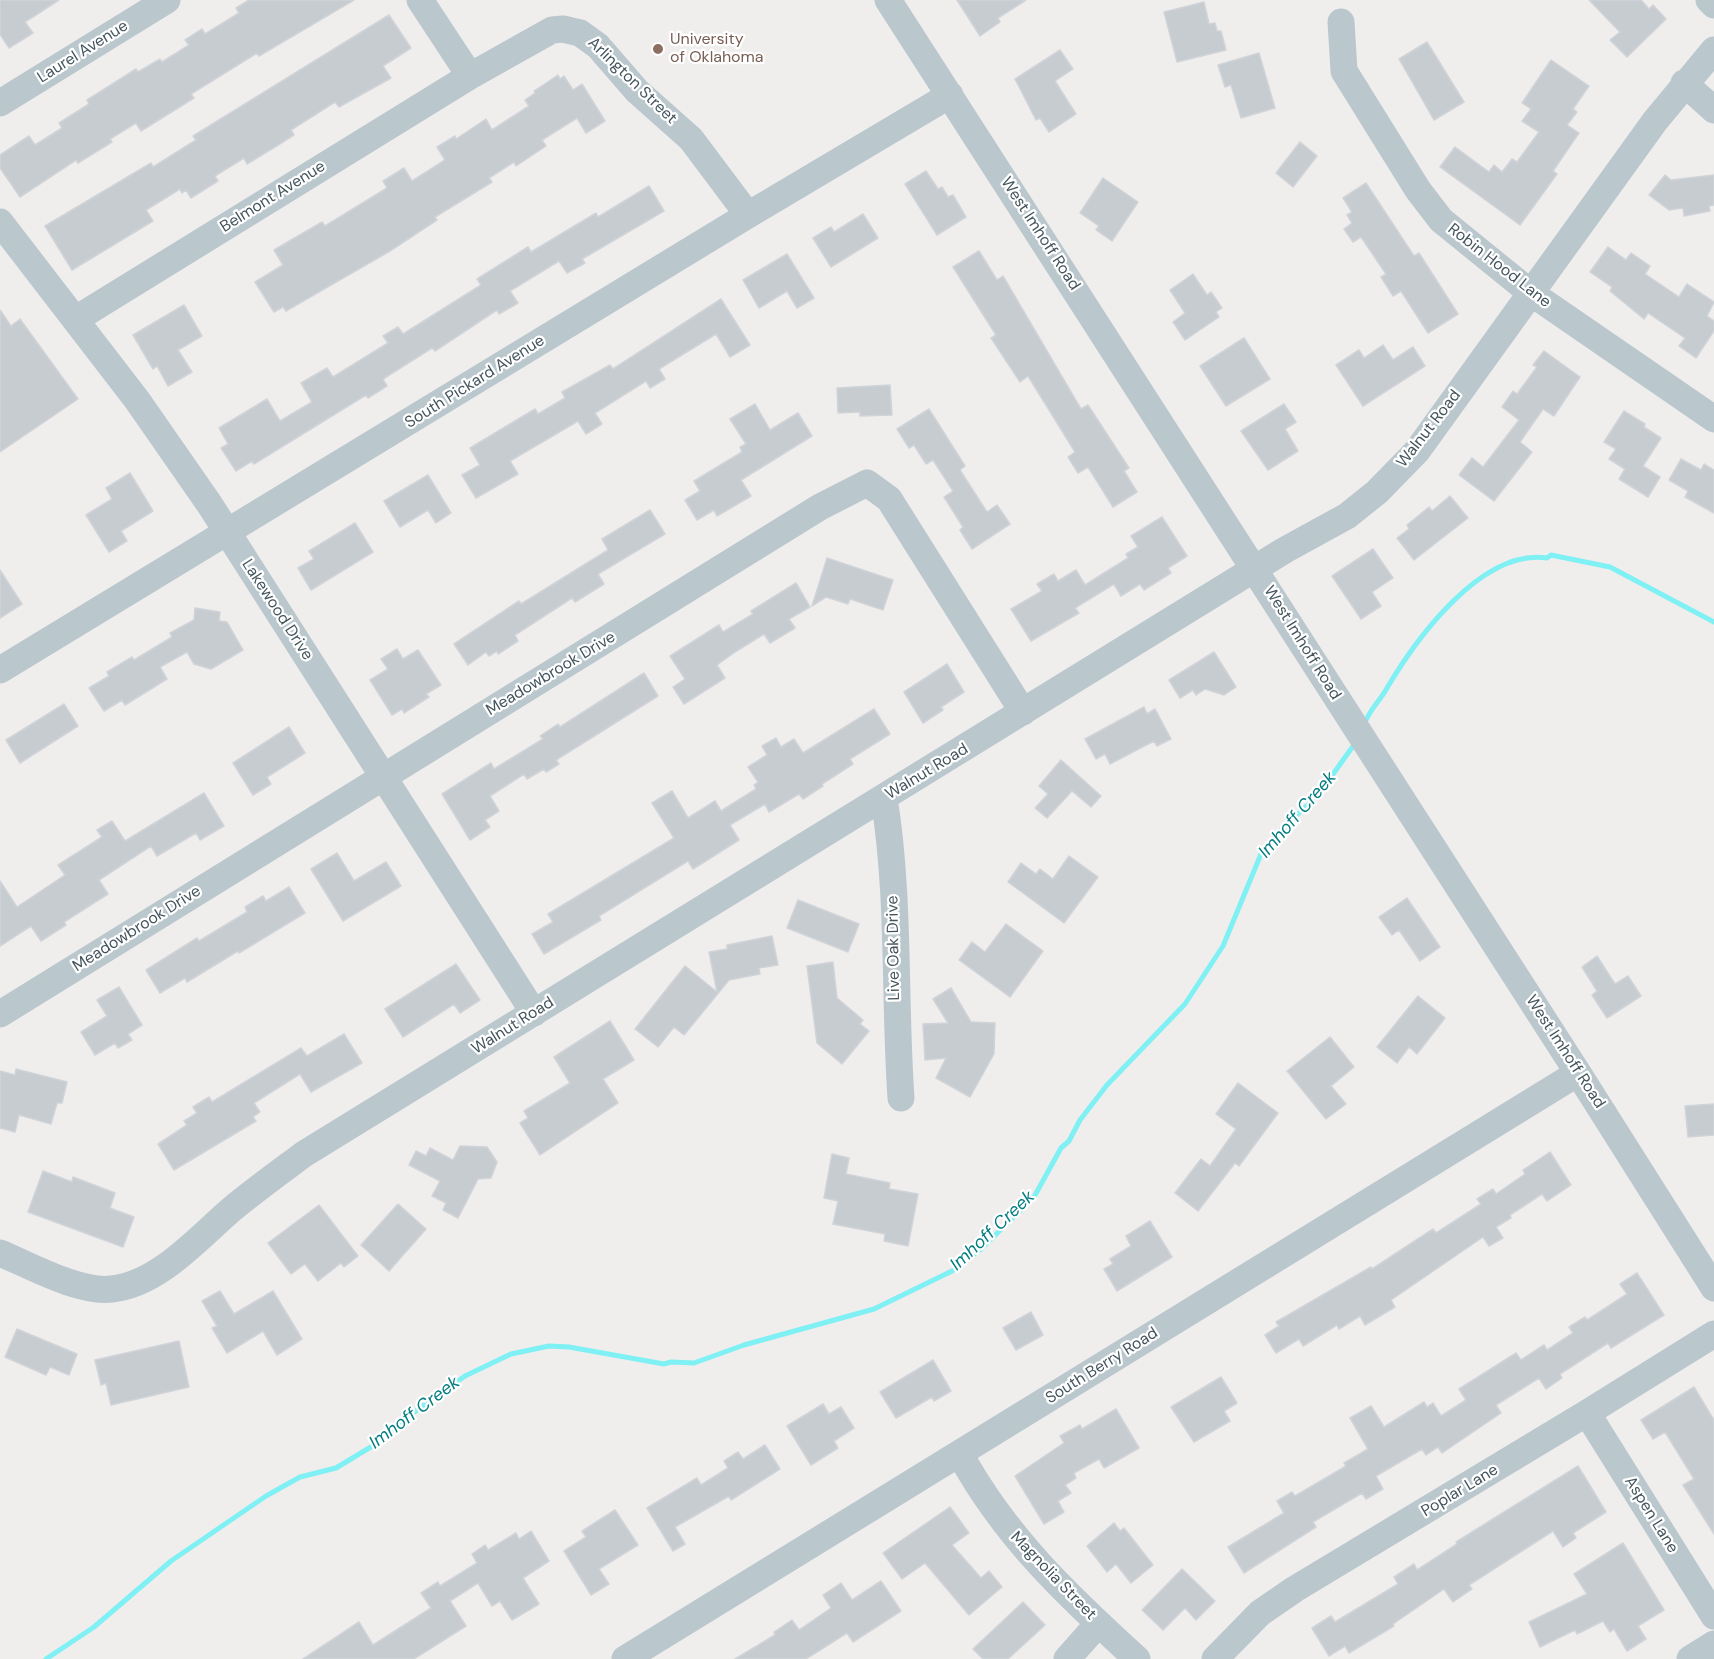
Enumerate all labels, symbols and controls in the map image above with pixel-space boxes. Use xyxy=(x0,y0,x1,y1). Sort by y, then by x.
street label: Laurel Avenue xyxy=(34,17,132,87)
place label: University of Oklahoma xyxy=(670,30,764,68)
street label: Arlington Street xyxy=(583,34,681,128)
marker: University of Oklahoma xyxy=(651,42,665,56)
street label: Belmont Avenue xyxy=(217,157,329,237)
street label: West Imhoff Road xyxy=(996,174,1084,294)
street label: Robin Hood Lane xyxy=(1444,220,1554,312)
street label: South Pickard Avenue xyxy=(402,331,548,433)
street label: Walnut Road xyxy=(1393,386,1465,472)
street label: Lakewood Drive xyxy=(237,556,317,664)
street label: West Imhoff Road xyxy=(1259,582,1345,704)
street label: Meadowbrook Drive xyxy=(483,628,619,720)
street label: Walnut Road xyxy=(882,740,972,804)
water label: Imhoff Creek xyxy=(1255,767,1341,863)
street label: Meadowbrook Drive xyxy=(69,882,205,976)
street label: Live Oak Drive xyxy=(883,895,905,1001)
street label: West Imhoff Road xyxy=(1521,992,1609,1112)
street label: Walnut Road xyxy=(468,993,558,1059)
water label: Imhoff Creek xyxy=(946,1186,1040,1276)
street label: South Berry Road xyxy=(1042,1324,1162,1408)
water label: Imhoff Creek xyxy=(366,1372,464,1454)
street label: Poplar Lane xyxy=(1418,1461,1502,1521)
street label: Aspen Lane xyxy=(1620,1473,1682,1557)
street label: Magnolia Street xyxy=(1006,1528,1100,1624)

